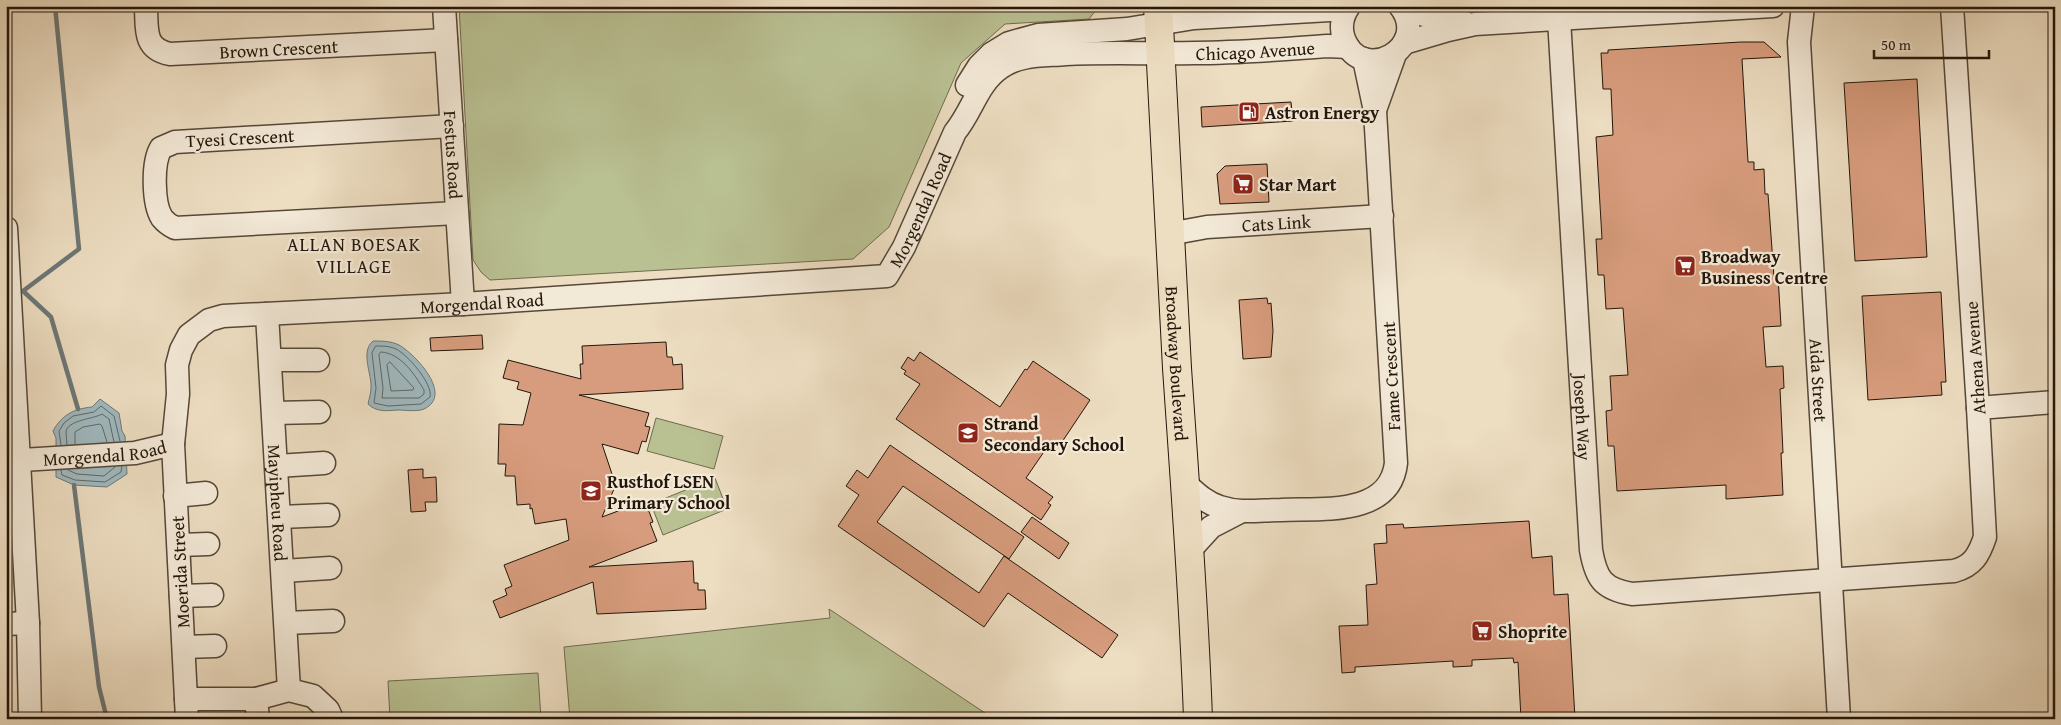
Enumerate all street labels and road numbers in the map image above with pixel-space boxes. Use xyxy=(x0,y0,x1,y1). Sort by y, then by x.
street label: Brown Crescent xyxy=(219,32,339,65)
street label: Chicago Avenue xyxy=(1196,33,1316,67)
street label: Festus Road xyxy=(437,110,470,200)
street label: Tyesi Crescent xyxy=(185,122,296,154)
street label: Morgendal Road xyxy=(882,148,958,272)
street label: Cats Link xyxy=(1241,207,1312,238)
street label: Morgendal Road xyxy=(419,285,545,320)
street label: Broadway Boulevard xyxy=(1159,285,1196,442)
street label: Athena Avenue xyxy=(1958,300,1992,416)
street label: Fame Crescent xyxy=(1375,320,1407,431)
street label: Aida Street xyxy=(1803,338,1835,423)
street label: Joseph Way xyxy=(1567,371,1599,461)
street label: Morgendal Road xyxy=(42,432,169,472)
street label: Mayipheu Road xyxy=(261,443,295,562)
street label: Moerida Street xyxy=(164,514,196,629)

